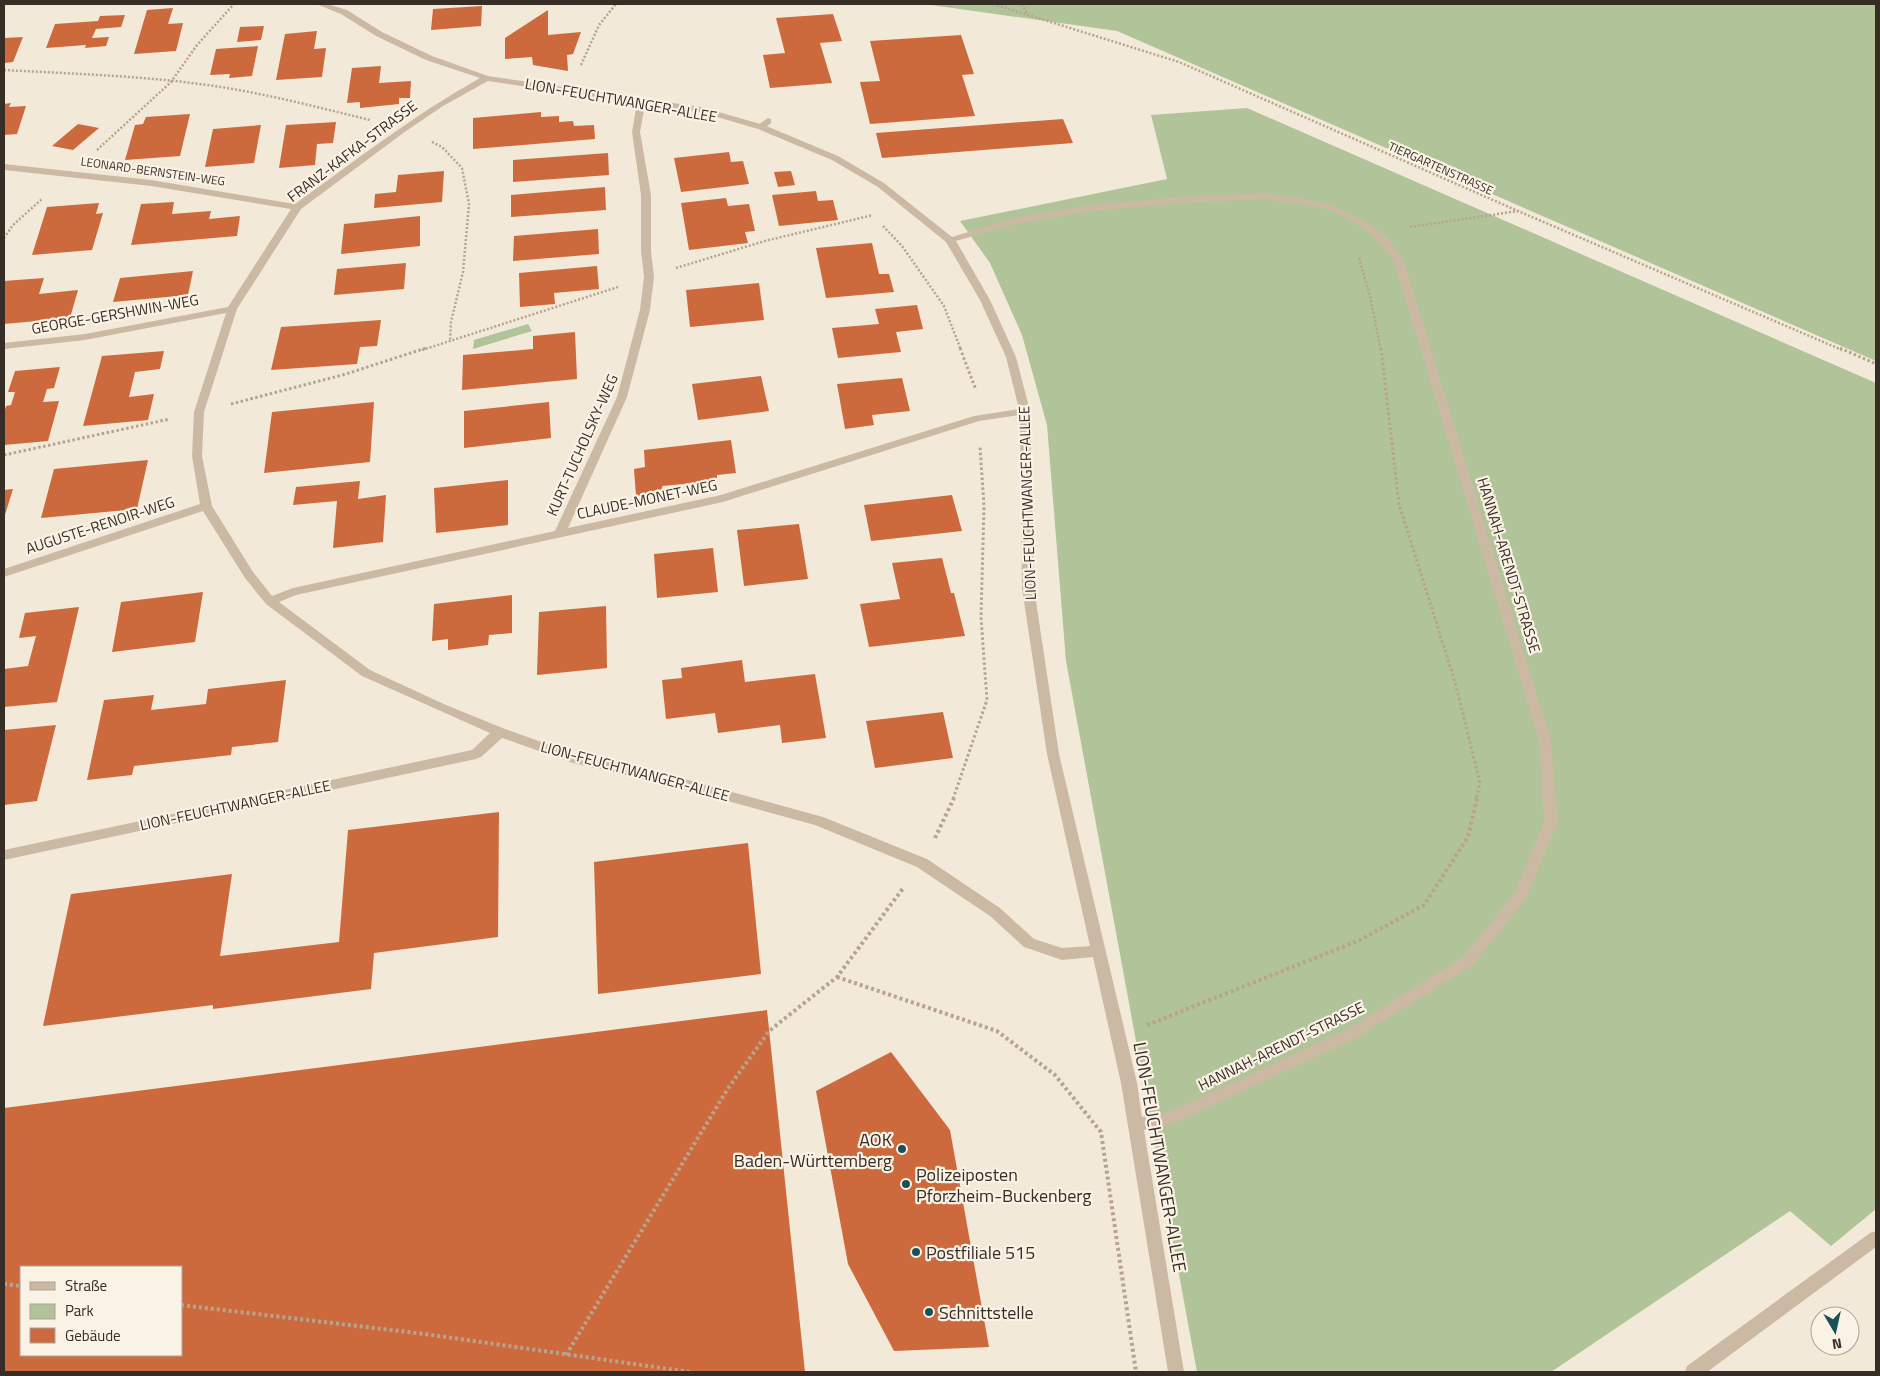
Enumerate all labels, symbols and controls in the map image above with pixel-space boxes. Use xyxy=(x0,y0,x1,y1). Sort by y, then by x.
street label: LION-FEUCHTWANGER-ALLEE xyxy=(523,72,719,128)
street label: FRANZ-KAFKA-STRASSE xyxy=(282,94,422,208)
street label: TIERGARTENSTRASSE xyxy=(1386,136,1497,200)
street label: LEONARD-BERNSTEIN-WEG xyxy=(80,151,226,191)
street label: GEORGE-GERSHWIN-WEG xyxy=(30,288,200,340)
street label: KURT-TUCHOLSKY-WEG xyxy=(540,370,624,520)
street label: LION-FEUCHTWANGER-ALLEE xyxy=(1012,405,1042,601)
street label: CLAUDE-MONET-WEG xyxy=(575,473,719,525)
street label: HANNAH-ARENDT-STRASSE xyxy=(1471,474,1547,656)
street label: AUGUSTE-RENOIR-WEG xyxy=(23,490,177,560)
street label: LION-FEUCHTWANGER-ALLEE xyxy=(538,735,732,807)
street label: LION-FEUCHTWANGER-ALLEE xyxy=(137,774,333,836)
street label: HANNAH-ARENDT-STRASSE xyxy=(1194,996,1368,1096)
street label: LION-FEUCHTWANGER-ALLEE xyxy=(1126,1040,1194,1274)
place label: AOK Baden-Württemberg xyxy=(734,1126,892,1174)
marker: AOK Baden-Württemberg xyxy=(896,1143,908,1155)
place label: Polizeiposten Pforzheim-Buckenberg xyxy=(916,1161,1092,1209)
marker: Polizeiposten Pforzheim-Buckenberg xyxy=(900,1178,912,1190)
place label: Postfiliale 515 xyxy=(926,1239,1035,1266)
marker: Postfiliale 515 xyxy=(910,1246,922,1258)
legend xyxy=(20,1266,182,1356)
text: Straße xyxy=(65,1274,107,1297)
text: Park xyxy=(65,1299,94,1322)
place label: Schnittstelle xyxy=(939,1299,1034,1326)
marker: Schnittstelle xyxy=(923,1306,935,1318)
north arrow xyxy=(1810,1306,1860,1356)
text: Gebäude xyxy=(65,1324,121,1347)
text: N xyxy=(1831,1333,1844,1355)

